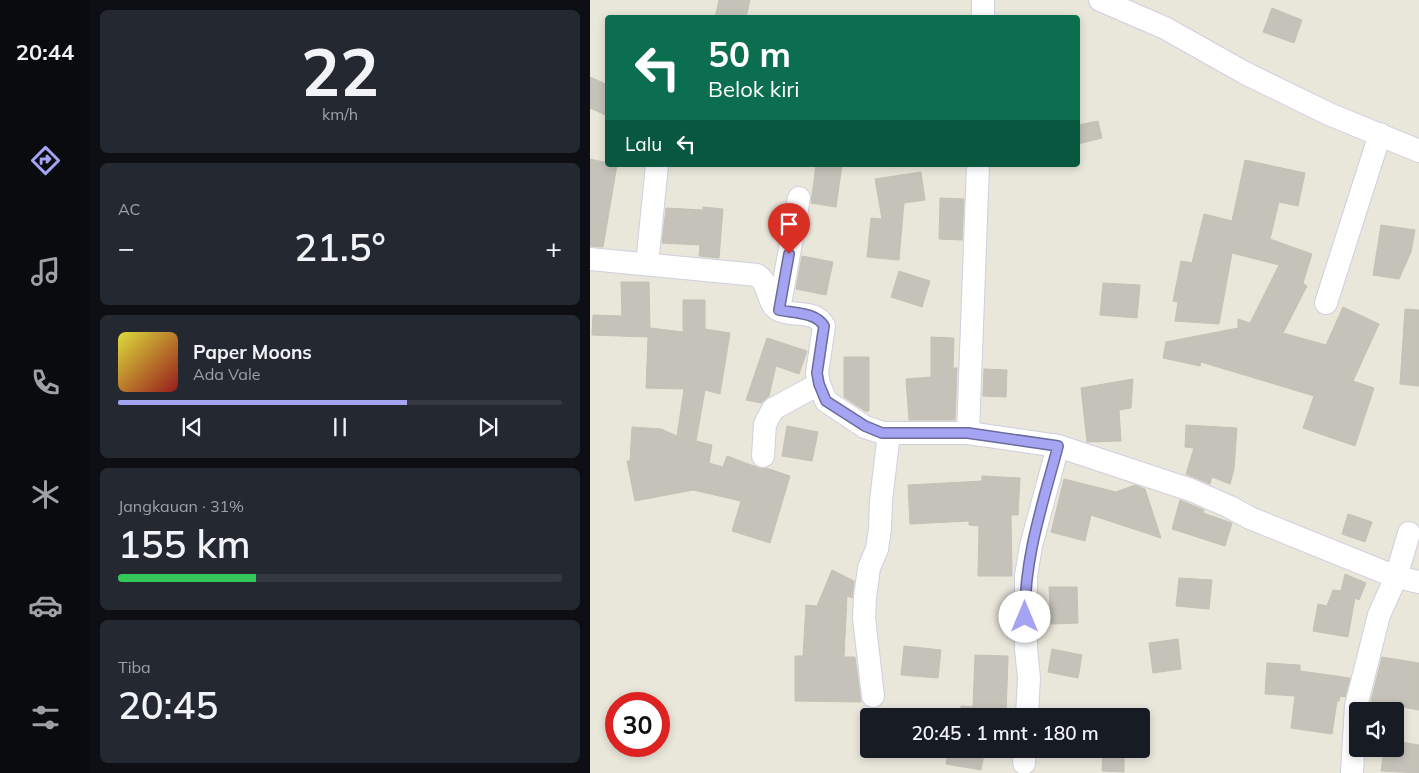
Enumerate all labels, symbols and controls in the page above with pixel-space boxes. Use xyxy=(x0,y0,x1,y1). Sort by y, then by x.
text: 22 xyxy=(301,31,379,112)
text: 50 m xyxy=(708,32,791,76)
icon: left xyxy=(625,35,690,100)
text: 20:44 xyxy=(16,38,74,66)
text: Belok kiri xyxy=(708,75,800,103)
text: km/h xyxy=(322,104,358,124)
icon: left xyxy=(672,130,700,158)
text: Lalu xyxy=(625,132,662,156)
icon: directions xyxy=(28,143,63,178)
text: AC xyxy=(118,199,141,219)
pin xyxy=(768,203,810,254)
icon: arrive xyxy=(775,210,803,238)
text: 21.5° xyxy=(294,223,386,271)
text: − xyxy=(118,230,135,265)
text: + xyxy=(545,230,562,265)
icon: music xyxy=(28,254,63,289)
text: Paper Moons xyxy=(193,340,312,364)
text: Ada Vale xyxy=(193,364,260,384)
icon: phone xyxy=(28,365,63,400)
icon: previous xyxy=(178,413,206,441)
icon: pause xyxy=(326,413,354,441)
icon: next xyxy=(474,413,502,441)
icon: climate xyxy=(28,477,63,512)
text: Jangkauan · 31% xyxy=(118,496,244,516)
text: 155 km xyxy=(118,520,251,568)
icon: car xyxy=(28,588,63,623)
position arrow xyxy=(998,590,1050,642)
text: Tiba xyxy=(118,657,151,677)
text: 20:45 xyxy=(118,681,218,729)
speed limit sign: 30 xyxy=(605,692,670,757)
icon: filters xyxy=(28,700,63,735)
map controls xyxy=(1349,702,1404,757)
button: sound xyxy=(1349,702,1404,757)
text: 20:45 · 1 mnt · 180 m xyxy=(911,721,1099,745)

